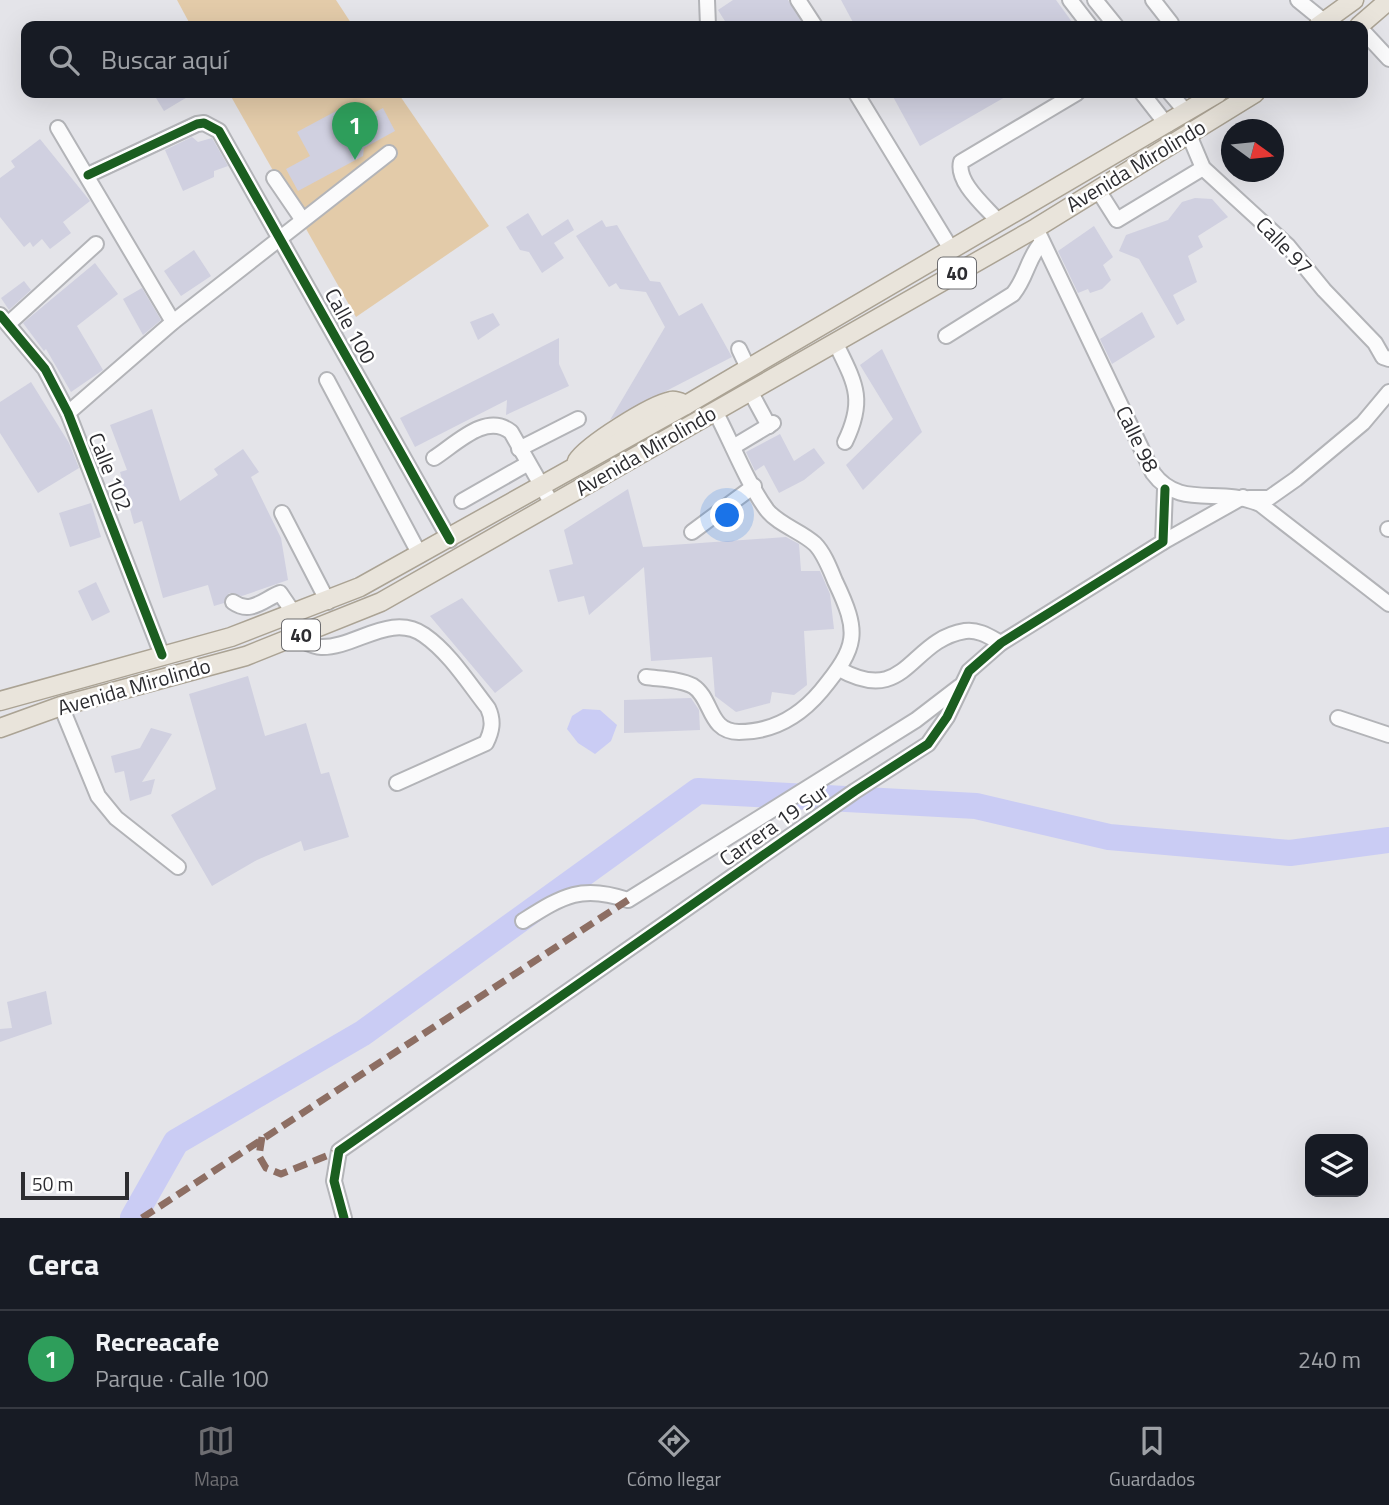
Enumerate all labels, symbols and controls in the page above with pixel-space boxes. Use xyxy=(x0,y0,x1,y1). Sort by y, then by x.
search box xyxy=(21,21,1368,98)
text: Buscar aquí xyxy=(101,40,228,79)
icon: search xyxy=(45,41,83,79)
pin: 1 xyxy=(332,102,378,160)
street label: Avenida Mirolindo xyxy=(1059,111,1211,220)
north arrow xyxy=(1221,119,1284,182)
street label: Calle 97 xyxy=(1249,209,1321,282)
road number: 40 xyxy=(938,258,976,288)
street label: Calle 100 xyxy=(317,282,385,369)
street label: Avenida Mirolindo xyxy=(569,397,722,504)
street label: Calle 98 xyxy=(1108,400,1168,477)
street label: Calle 102 xyxy=(81,428,141,516)
your location xyxy=(710,498,744,532)
road number: 40 xyxy=(282,620,320,650)
street label: Avenida Mirolindo xyxy=(53,649,214,723)
street label: Carrera 19 Sur xyxy=(712,775,835,874)
map controls xyxy=(1305,1134,1368,1197)
button: layers xyxy=(1305,1134,1368,1197)
scale bar xyxy=(21,1169,130,1201)
text: 50 m xyxy=(32,1169,73,1198)
text: Cerca xyxy=(28,1241,99,1287)
text: Recreacafe xyxy=(95,1322,219,1361)
text: 1 xyxy=(45,1342,57,1377)
text: 240 m xyxy=(1298,1342,1361,1377)
text: Parque · Calle 100 xyxy=(95,1361,269,1396)
tab: Mapa xyxy=(194,1422,239,1493)
tab: Cómo llegar xyxy=(627,1422,721,1493)
tab: Guardados xyxy=(1109,1422,1195,1493)

